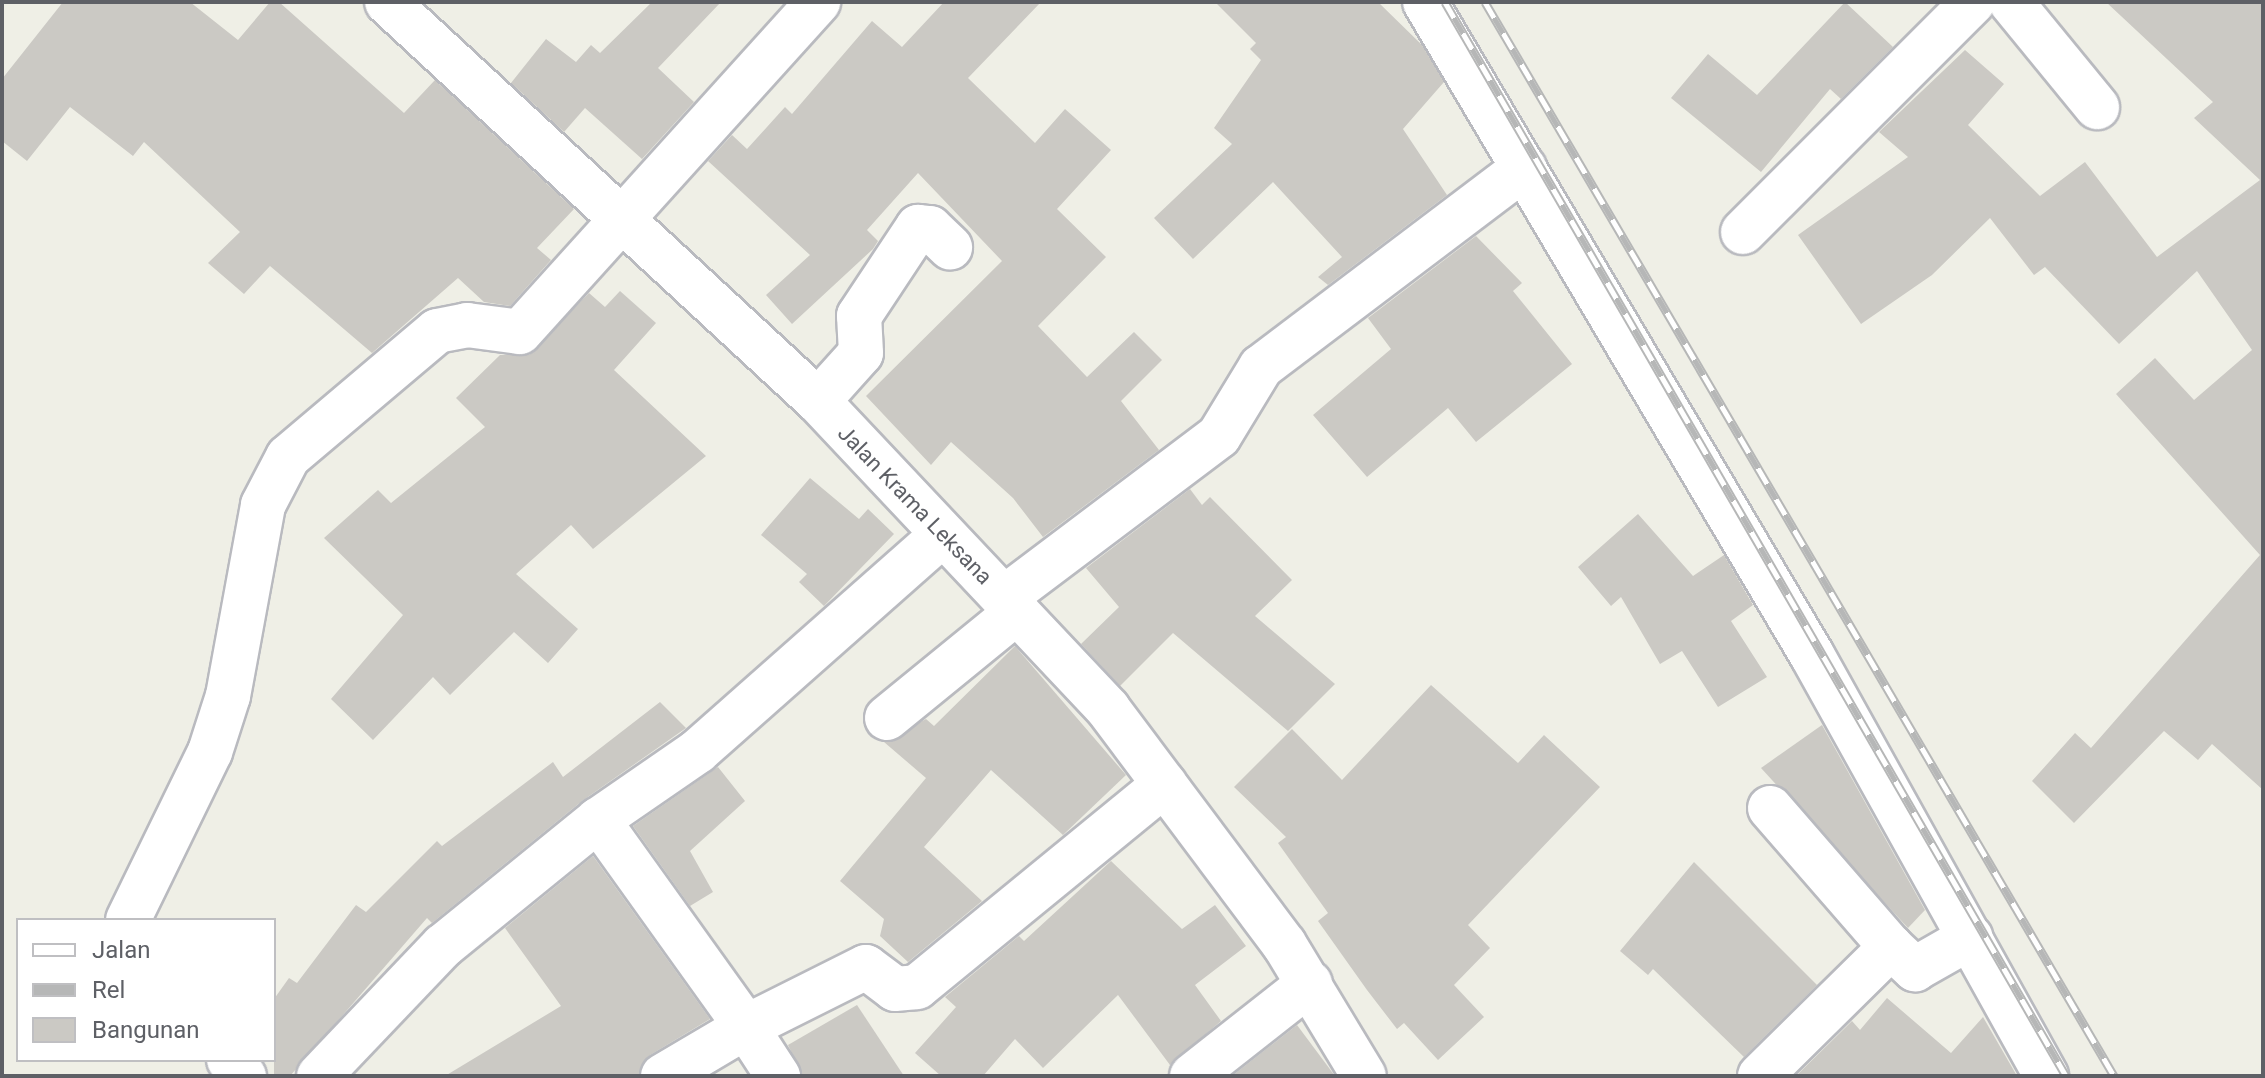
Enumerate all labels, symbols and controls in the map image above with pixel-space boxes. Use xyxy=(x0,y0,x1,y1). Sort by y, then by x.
street label: Jalan Krama Leksana xyxy=(832,420,998,590)
legend xyxy=(16,918,276,1062)
text: Jalan xyxy=(92,936,150,964)
text: Rel xyxy=(92,976,125,1004)
text: Bangunan xyxy=(92,1016,200,1044)

